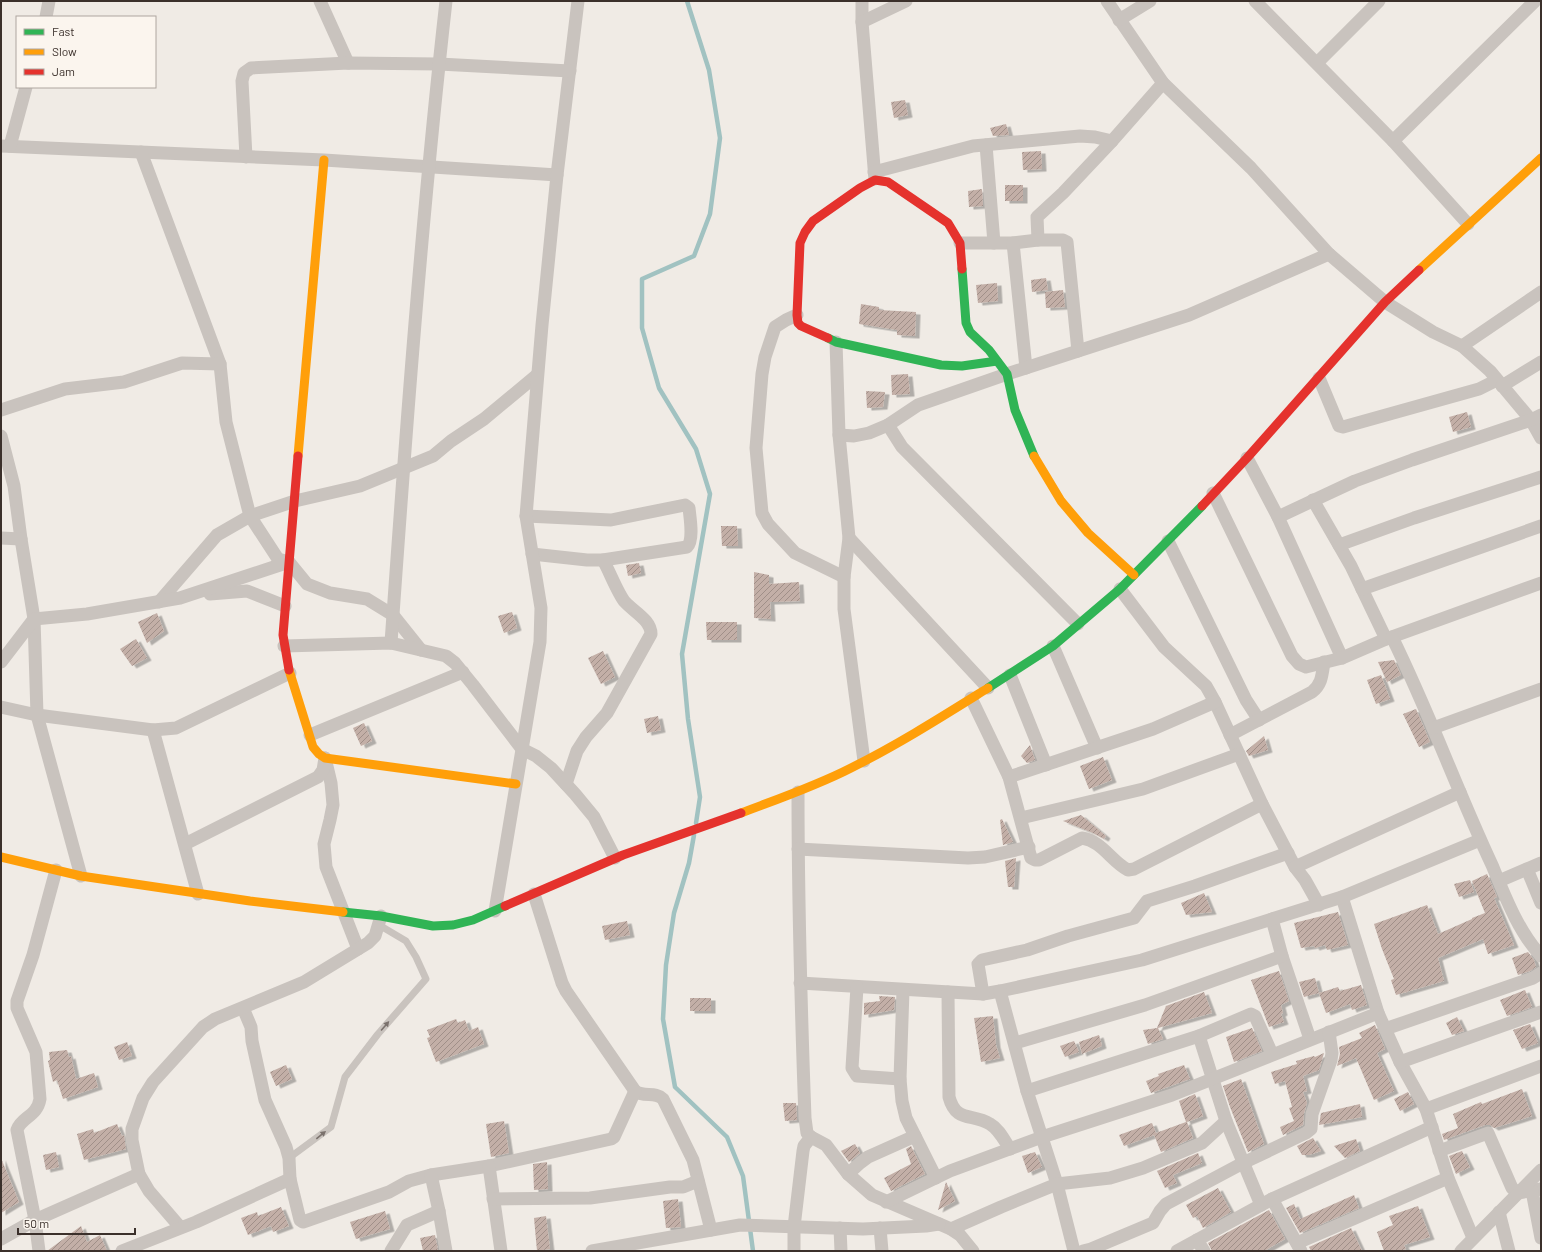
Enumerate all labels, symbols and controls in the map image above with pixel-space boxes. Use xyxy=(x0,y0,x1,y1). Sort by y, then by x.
legend xyxy=(16,16,156,88)
text: Fast xyxy=(52,24,75,38)
text: Slow xyxy=(52,44,77,58)
text: Jam xyxy=(52,64,75,78)
one-way arrow xyxy=(380,1021,389,1031)
one-way arrow xyxy=(315,1131,326,1140)
scale bar xyxy=(18,1210,135,1236)
text: 50 m xyxy=(24,1216,49,1230)

